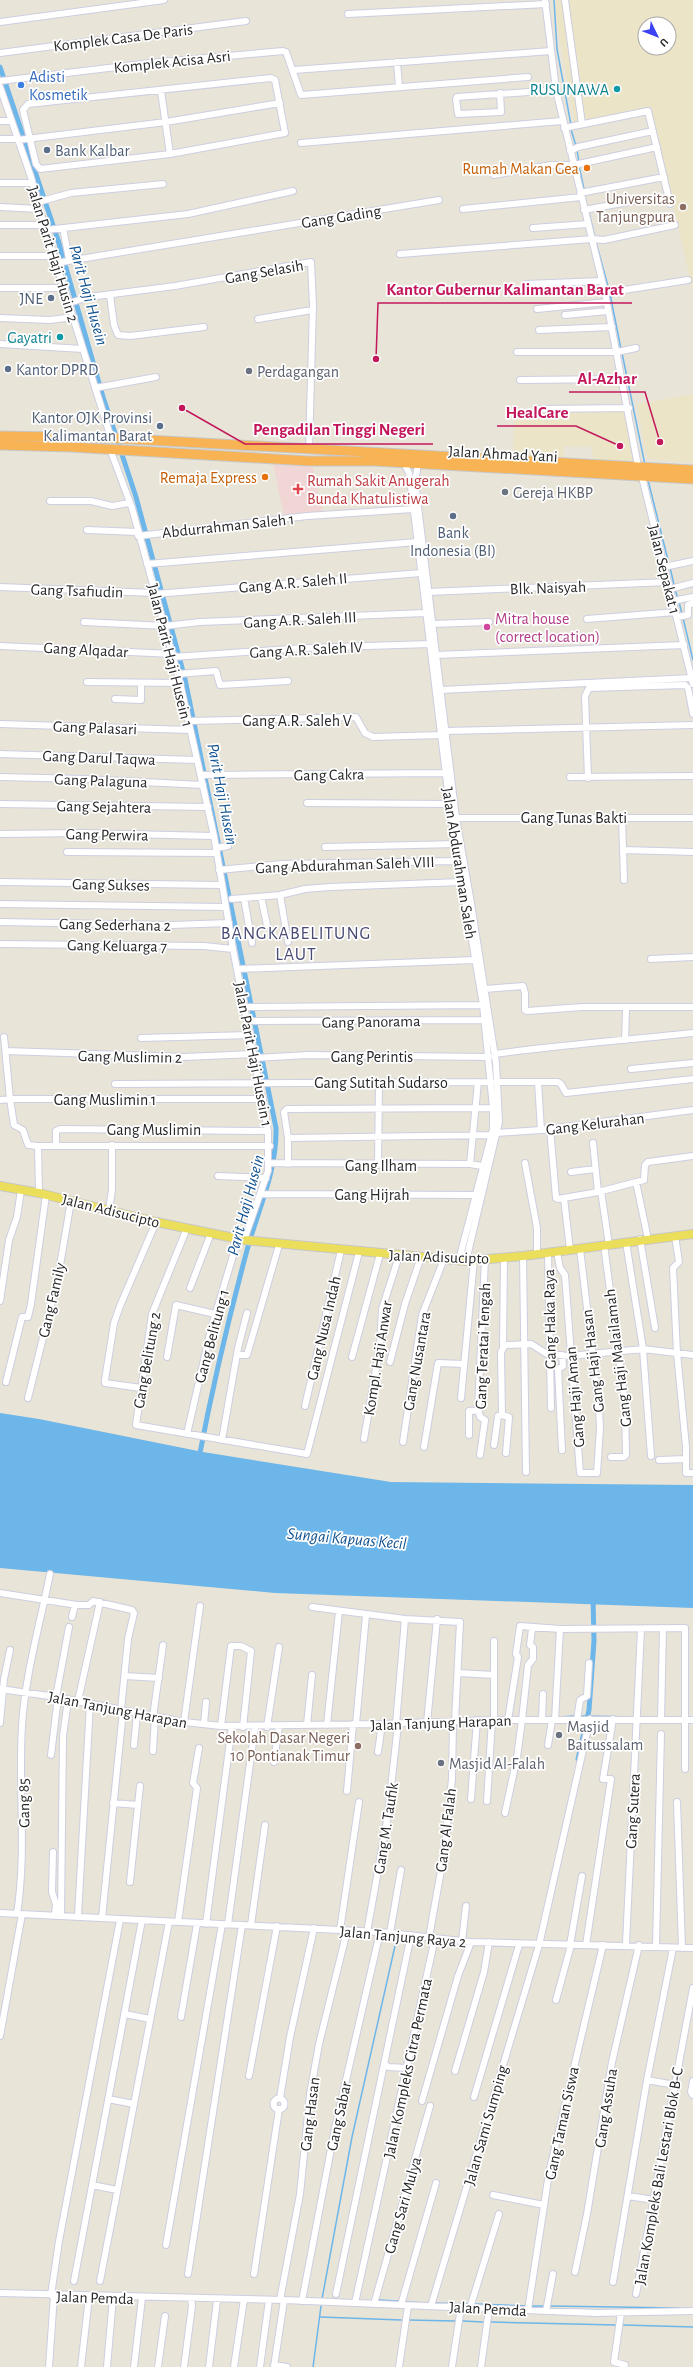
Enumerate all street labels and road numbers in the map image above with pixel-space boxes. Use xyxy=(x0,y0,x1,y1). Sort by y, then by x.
street label: Komplek Casa De Paris xyxy=(52,21,194,54)
street label: Komplek Acisa Asri xyxy=(113,48,231,76)
street label: Jalan Parit Haji Husin 2 xyxy=(24,184,81,325)
street label: Gang Gading xyxy=(300,203,382,231)
street label: Gang Selasih xyxy=(224,257,305,287)
street label: Jalan Ahmad Yani xyxy=(448,443,558,465)
street label: Abdurrahman Saleh 1 xyxy=(161,511,295,541)
street label: Jalan Sepakat 1 xyxy=(645,523,683,616)
street label: Gang A.R. Saleh II xyxy=(238,570,348,596)
street label: Blk. Naisyah xyxy=(510,579,586,598)
street label: Gang Tsafiudin xyxy=(30,581,124,601)
street label: Jalan Parit Haji Husein 1 xyxy=(143,582,196,729)
street label: Gang A.R. Saleh III xyxy=(243,609,357,631)
street label: Gang A.R. Saleh IV xyxy=(249,639,363,661)
street label: Gang Alqadar xyxy=(43,640,130,660)
street label: Gang A.R. Saleh V xyxy=(242,713,352,729)
street label: Gang Palasari xyxy=(53,719,137,737)
street label: Gang Darul Taqwa xyxy=(42,748,156,768)
street label: Gang Cakra xyxy=(293,766,365,784)
street label: Gang Palaguna xyxy=(54,771,148,791)
street label: Jalan Abdurahman Saleh xyxy=(439,786,479,940)
street label: Gang Sejahtera xyxy=(57,798,151,817)
street label: Gang Tunas Bakti xyxy=(521,810,627,826)
street label: Gang Perwira xyxy=(65,826,149,844)
street label: Gang Abdurahman Saleh VIII xyxy=(255,854,435,876)
street label: Gang Sukses xyxy=(72,876,150,894)
street label: Gang Sederhana 2 xyxy=(59,916,171,934)
street label: Gang Keluarga 7 xyxy=(67,937,167,955)
street label: Jalan Parit Haji Husein 1 xyxy=(230,980,275,1128)
street label: Gang Panorama xyxy=(321,1013,421,1031)
street label: Gang Muslimin 2 xyxy=(78,1048,182,1066)
street label: Gang Perintis xyxy=(331,1049,413,1065)
street label: Gang Sutitah Sudarso xyxy=(314,1075,448,1091)
street label: Gang Muslimin 1 xyxy=(54,1092,156,1108)
street label: Gang Kelurahan xyxy=(545,1110,645,1138)
street label: Gang Muslimin xyxy=(107,1122,201,1138)
street label: Gang Ilham xyxy=(345,1158,417,1174)
street label: Gang Hijrah xyxy=(334,1187,410,1204)
street label: Jalan Adisucipto xyxy=(60,1191,161,1231)
street label: Jalan Adisucipto xyxy=(389,1247,489,1267)
street label: Gang Family xyxy=(36,1261,69,1340)
street label: Gang Haka Raya xyxy=(541,1269,560,1369)
street label: Gang Nusa Indah xyxy=(304,1274,344,1382)
street label: Gang Teratai Tengah xyxy=(473,1282,493,1410)
street label: Gang Belitung 1 xyxy=(192,1288,232,1385)
street label: Gang Haji Malailamah xyxy=(602,1288,635,1428)
street label: Kompl. Haji Anwar xyxy=(361,1299,396,1417)
street label: Gang Haji Hasan xyxy=(579,1308,608,1413)
street label: Gang Belitung 2 xyxy=(131,1310,163,1410)
street label: Gang Nusantara xyxy=(400,1310,434,1412)
street label: Gang Haji Aman xyxy=(563,1346,588,1448)
street label: Jalan Tanjung Harapan xyxy=(47,1689,189,1732)
street label: Jalan Tanjung Harapan xyxy=(370,1713,512,1734)
street label: Gang Sutera xyxy=(623,1773,643,1849)
street label: Gang 85 xyxy=(16,1778,32,1828)
street label: Gang M. Taufik xyxy=(371,1780,401,1875)
street label: Gang Al Falah xyxy=(433,1787,459,1873)
street label: Jalan Tanjung Raya 2 xyxy=(339,1923,467,1951)
street label: Jalan Kompleks Citra Permata xyxy=(381,1977,435,2160)
street label: Jalan Sami Sumping xyxy=(461,2063,511,2187)
street label: Gang Taman Siswa xyxy=(542,2065,582,2181)
street label: Jalan Kompleks Bali Lestari Blok B-C xyxy=(632,2066,686,2286)
street label: Gang Assuha xyxy=(592,2067,620,2149)
street label: Gang Hasan xyxy=(297,2076,322,2152)
street label: Gang Sabar xyxy=(324,2079,354,2152)
street label: Gang Sari Mulya xyxy=(382,2155,425,2256)
street label: Jalan Pemda xyxy=(56,2289,134,2307)
street label: Jalan Pemda xyxy=(449,2299,527,2319)

